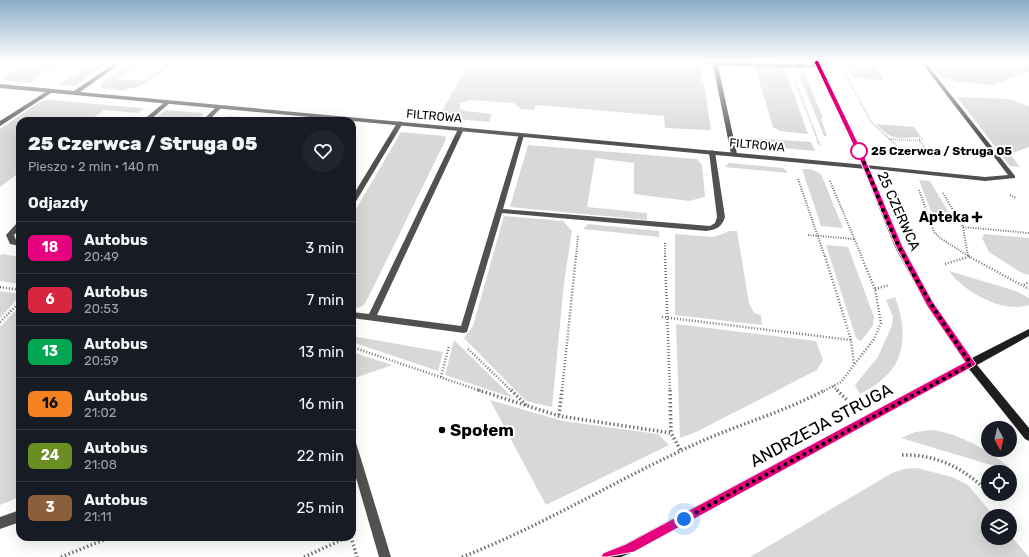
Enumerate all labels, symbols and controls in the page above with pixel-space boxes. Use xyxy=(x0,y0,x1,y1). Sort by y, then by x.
street label: FILTROWA xyxy=(406,107,462,125)
button: heart xyxy=(302,130,344,172)
text: 25 Czerwca / Struga 05 xyxy=(28,132,257,155)
street label: FILTROWA xyxy=(729,136,785,154)
marker: 25 Czerwca / Struga 05 xyxy=(850,142,868,160)
place label: 25 Czerwca / Struga 05 xyxy=(871,144,1012,158)
text: Pieszo · 2 min · 140 m xyxy=(28,159,159,174)
street label: 25 CZERWCA xyxy=(874,169,924,254)
text: Odjazdy xyxy=(28,194,88,212)
place label: Apteka xyxy=(919,209,969,226)
marker: Apteka xyxy=(972,212,982,222)
text: Autobus xyxy=(84,231,148,249)
text: 18 xyxy=(42,239,58,256)
text: 3 min xyxy=(305,239,344,257)
text: 20:49 xyxy=(84,249,119,264)
text: Autobus xyxy=(84,283,148,301)
text: 6 xyxy=(45,291,55,308)
text: 7 min xyxy=(307,291,344,309)
text: 20:53 xyxy=(84,301,119,316)
text: Autobus xyxy=(84,335,148,353)
text: 13 xyxy=(42,343,58,360)
text: 13 min xyxy=(299,343,344,361)
text: 20:59 xyxy=(84,353,119,368)
street label: ANDRZEJA STRUGA xyxy=(746,379,896,471)
text: Autobus xyxy=(84,387,148,405)
text: 16 xyxy=(42,395,58,412)
text: 16 min xyxy=(299,395,344,413)
text: 21:02 xyxy=(84,405,116,420)
place label: Społem xyxy=(450,420,514,440)
north arrow xyxy=(981,421,1017,457)
map controls xyxy=(981,421,1017,545)
marker: Społem xyxy=(437,425,447,435)
text: Autobus xyxy=(84,439,148,457)
text: 24 xyxy=(41,447,59,464)
text: 22 min xyxy=(297,447,344,465)
text: 21:08 xyxy=(84,457,117,472)
button: locate xyxy=(981,465,1017,501)
text: Autobus xyxy=(84,491,148,509)
text: 3 xyxy=(45,499,55,516)
text: 25 min xyxy=(297,499,344,517)
text: 21:11 xyxy=(84,509,112,524)
your location xyxy=(674,509,694,529)
button: layers xyxy=(981,509,1017,545)

